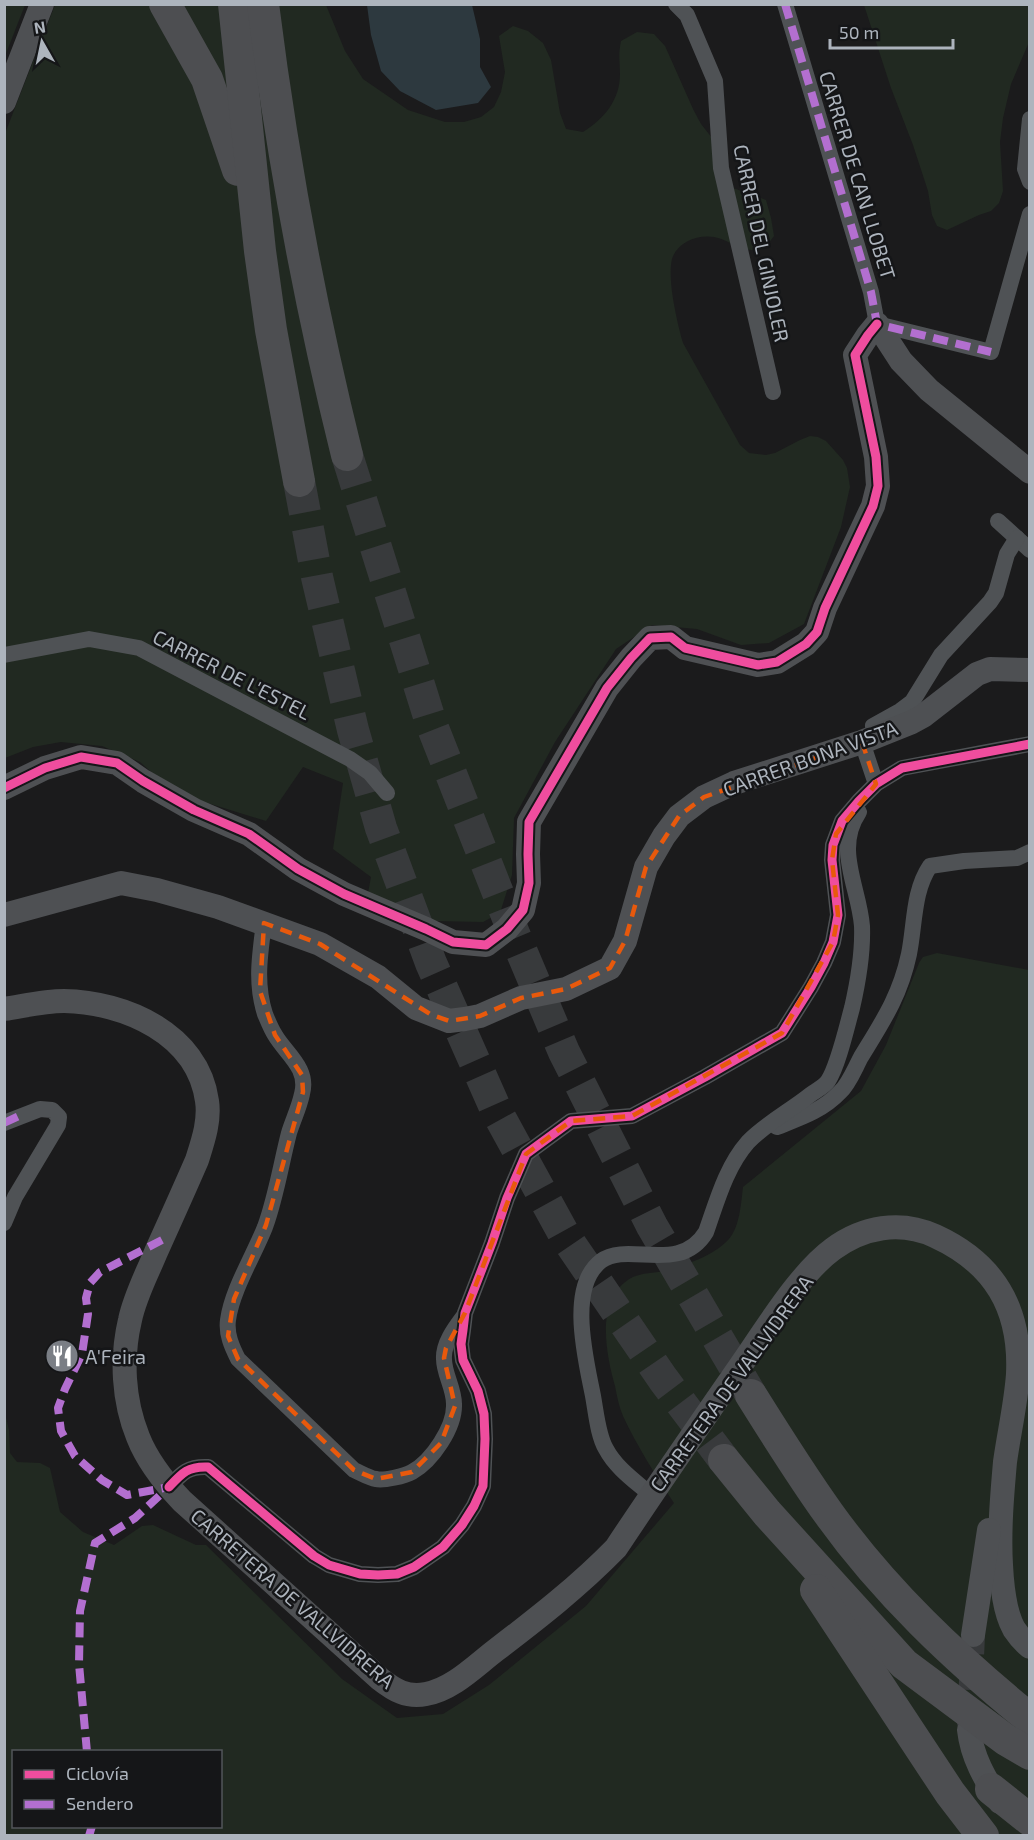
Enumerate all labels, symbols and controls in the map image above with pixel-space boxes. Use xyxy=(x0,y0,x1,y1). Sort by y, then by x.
north arrow xyxy=(12,12,72,72)
scale bar xyxy=(830,12,953,50)
text: N xyxy=(32,16,47,37)
text: 50 m xyxy=(839,21,879,43)
street label: CARRER DE CAN LLOBET xyxy=(815,68,901,283)
street label: CARRER DEL GINJOLER xyxy=(729,142,795,344)
street label: CARRER DE L'ESTEL xyxy=(149,624,315,724)
street label: CARRER BONA VISTA xyxy=(719,715,901,801)
street label: CARRETERA DE VALLVIDRERA xyxy=(644,1270,818,1496)
restaurant icon: A'Feira xyxy=(44,1338,80,1374)
place label: A'Feira xyxy=(85,1344,146,1368)
street label: CARRETERA DE VALLVIDRERA xyxy=(186,1503,400,1693)
legend xyxy=(12,1750,222,1828)
text: Ciclovía xyxy=(66,1762,129,1784)
text: Sendero xyxy=(66,1792,133,1814)

